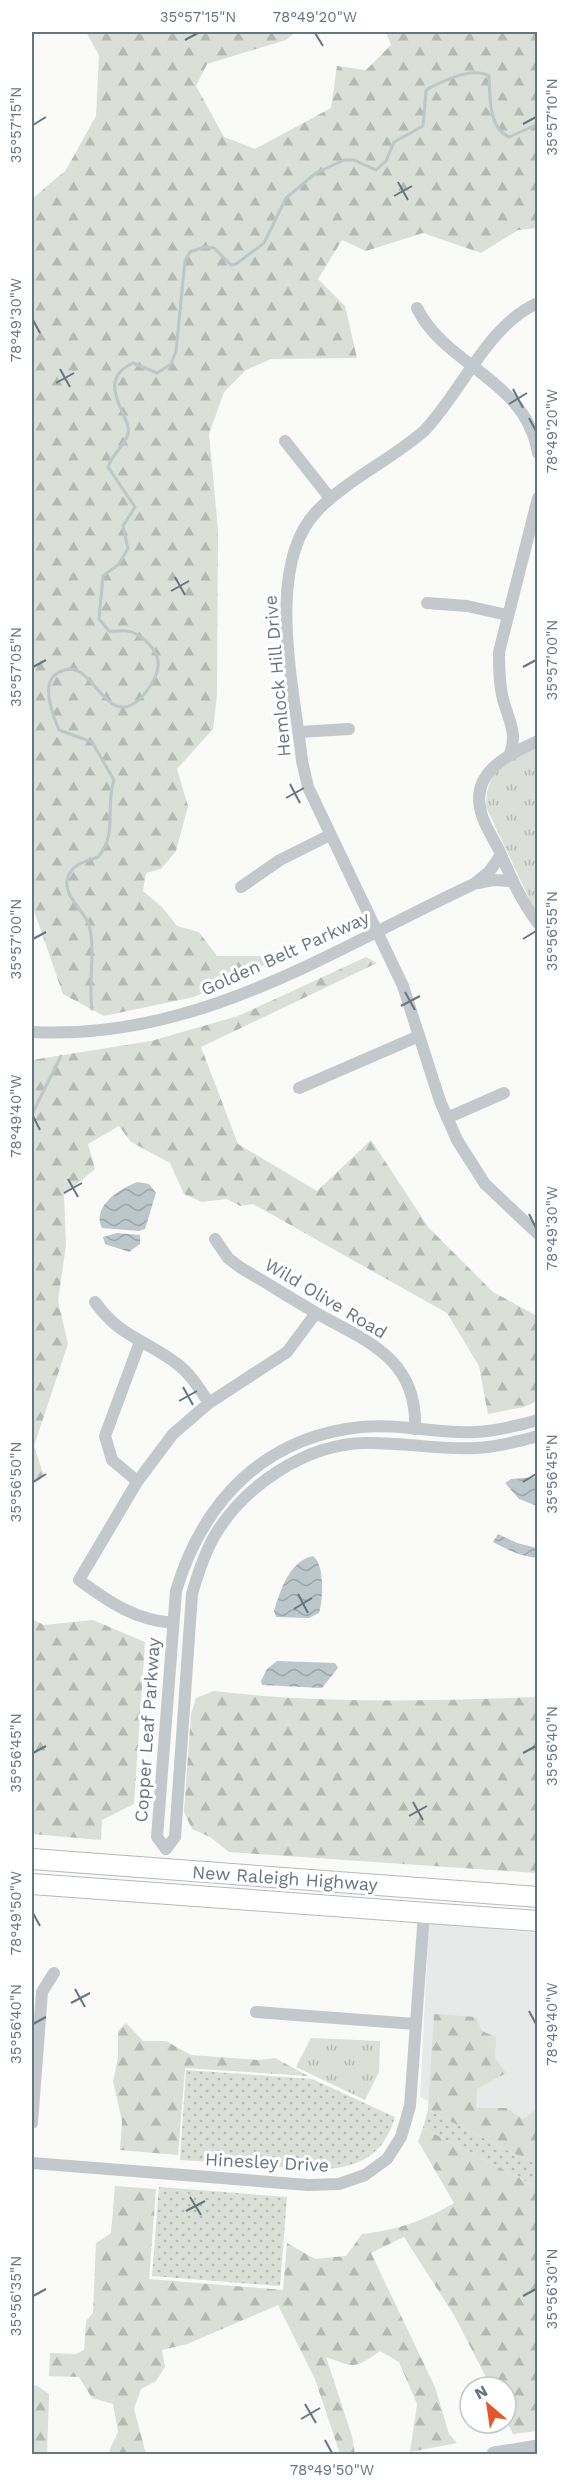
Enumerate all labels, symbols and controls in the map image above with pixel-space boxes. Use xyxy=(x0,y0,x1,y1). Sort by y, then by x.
text: 35°57'15"N xyxy=(160,8,236,26)
text: 78°49'20"W xyxy=(273,8,357,26)
text: 35°57'10"N xyxy=(543,78,561,156)
text: 35°57'15"N xyxy=(7,87,25,163)
text: 78°49'30"W xyxy=(7,278,25,362)
text: 78°49'20"W xyxy=(543,389,561,473)
street label: Hemlock Hill Drive xyxy=(259,594,295,758)
text: 35°57'00"N xyxy=(543,620,561,700)
text: 35°57'05"N xyxy=(7,627,25,707)
text: 35°56'55"N xyxy=(543,891,561,971)
text: 35°57'00"N xyxy=(7,899,25,979)
street label: Golden Belt Parkway xyxy=(198,906,373,1000)
text: 78°49'40"W xyxy=(7,1074,25,1158)
text: 78°49'30"W xyxy=(543,1186,561,1270)
street label: Wild Olive Road xyxy=(261,1253,391,1343)
text: 35°56'45"N xyxy=(543,1434,561,1514)
text: 35°56'50"N xyxy=(7,1442,25,1522)
street label: Copper Leaf Parkway xyxy=(130,1636,164,1823)
text: 35°56'40"N xyxy=(543,1706,561,1786)
text: 35°56'45"N xyxy=(7,1713,25,1793)
street label: New Raleigh Highway xyxy=(191,1861,379,1895)
text: 78°49'50"W xyxy=(7,1871,25,1955)
text: 78°49'40"W xyxy=(543,1982,561,2066)
text: 35°56'40"N xyxy=(7,1984,25,2064)
street label: Hinesley Drive xyxy=(204,2148,330,2176)
text: 35°56'30"N xyxy=(543,2249,561,2329)
text: 35°56'35"N xyxy=(7,2256,25,2336)
north arrow xyxy=(458,2375,518,2435)
text: N xyxy=(471,2381,491,2404)
text: 78°49'50"W xyxy=(290,2461,374,2479)

